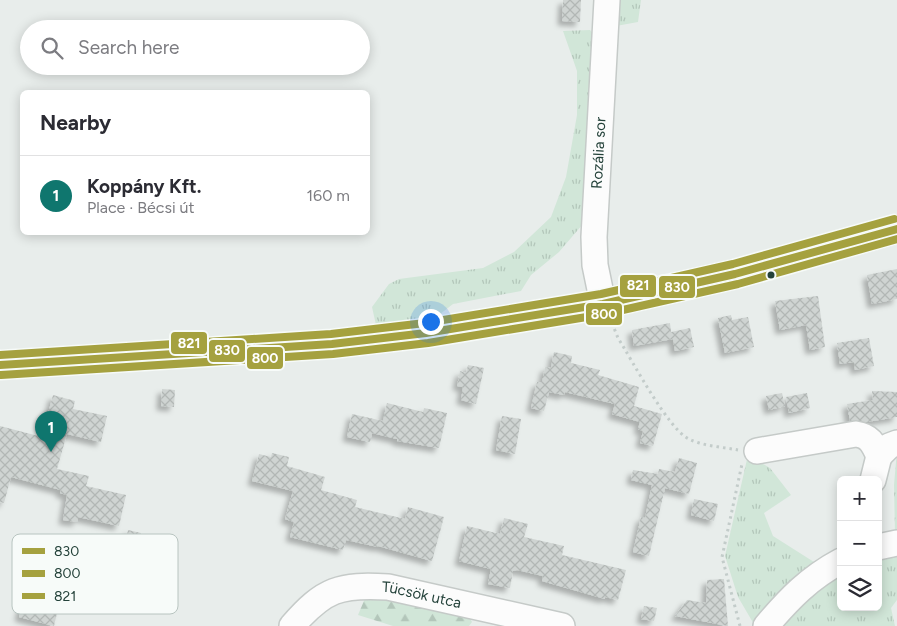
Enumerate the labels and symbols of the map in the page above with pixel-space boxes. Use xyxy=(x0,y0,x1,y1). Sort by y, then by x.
street label: Rozália sor xyxy=(588,116,610,189)
unlabelled marker xyxy=(766,270,776,280)
line badge: 821 xyxy=(619,274,657,298)
line badge: 830 xyxy=(658,275,696,299)
text: 821 xyxy=(627,277,649,294)
text: 830 xyxy=(664,279,690,296)
line badge: 800 xyxy=(585,302,623,326)
text: 800 xyxy=(591,306,617,323)
your location xyxy=(418,309,444,335)
line badge: 821 xyxy=(170,331,208,355)
text: 821 xyxy=(178,335,200,352)
line badge: 830 xyxy=(208,339,246,363)
text: 830 xyxy=(214,342,240,359)
line badge: 800 xyxy=(246,346,284,370)
text: 800 xyxy=(252,350,278,367)
pin: 1 xyxy=(35,411,67,452)
legend xyxy=(12,534,178,614)
text: 830 xyxy=(54,543,79,560)
text: 800 xyxy=(54,565,81,582)
street label: Tücsök utca xyxy=(382,578,463,612)
text: 821 xyxy=(54,588,76,605)

